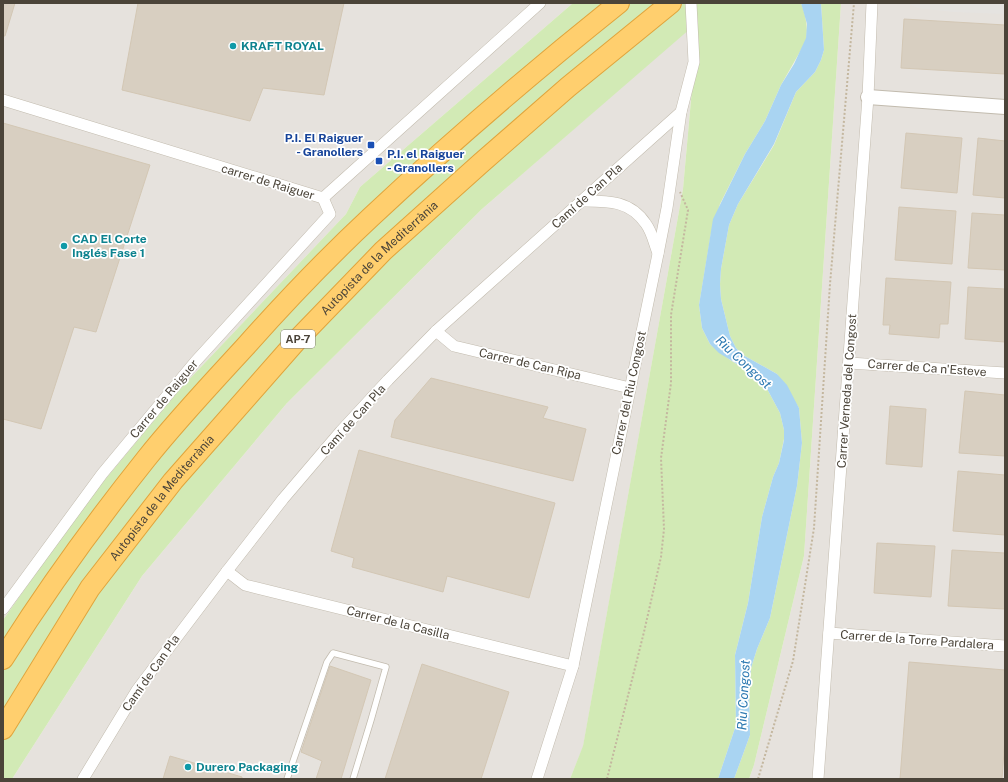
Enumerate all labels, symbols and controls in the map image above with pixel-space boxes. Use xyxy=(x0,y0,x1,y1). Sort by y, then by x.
place label: KRAFT ROYAL xyxy=(241,39,324,53)
marker: KRAFT ROYAL xyxy=(228,41,238,51)
place label: P.I. El Raiguer - Granollers xyxy=(285,131,363,159)
marker: P.I. El Raiguer - Granollers xyxy=(366,140,376,150)
place label: P.I. el Raiguer - Granollers xyxy=(387,147,465,175)
marker: P.I. el Raiguer - Granollers xyxy=(374,156,384,166)
street label: carrer de Raiguer xyxy=(220,161,317,203)
street label: Camí de Can Pla xyxy=(549,161,625,231)
street label: Autopista de la Mediterrània xyxy=(318,198,441,318)
place label: CAD El Corte Inglés Fase 1 xyxy=(72,232,147,260)
marker: CAD El Corte Inglés Fase 1 xyxy=(59,241,69,251)
street label: Carrer Verneda del Congost xyxy=(835,313,859,469)
street label: Carrer del Riu Congost xyxy=(609,329,649,456)
road number: AP-7 xyxy=(281,330,315,348)
water label: Riu Congost xyxy=(713,333,775,392)
street label: Carrer de Can Ripa xyxy=(477,345,583,383)
street label: Carrer de Raiguer xyxy=(127,357,201,441)
street label: Carrer de Ca n'Esteve xyxy=(867,357,987,379)
street label: Camí de Can Pla xyxy=(318,382,388,458)
street label: Autopista de la Mediterrània xyxy=(107,432,217,564)
street label: Carrer de la Casilla xyxy=(345,603,451,643)
street label: Carrer de la Torre Pardalera xyxy=(840,628,994,652)
street label: Camí de Can Pla xyxy=(119,632,183,714)
water label: Riu Congost xyxy=(734,659,753,731)
place label: Durero Packaging xyxy=(196,760,299,774)
marker: Durero Packaging xyxy=(183,762,193,772)

